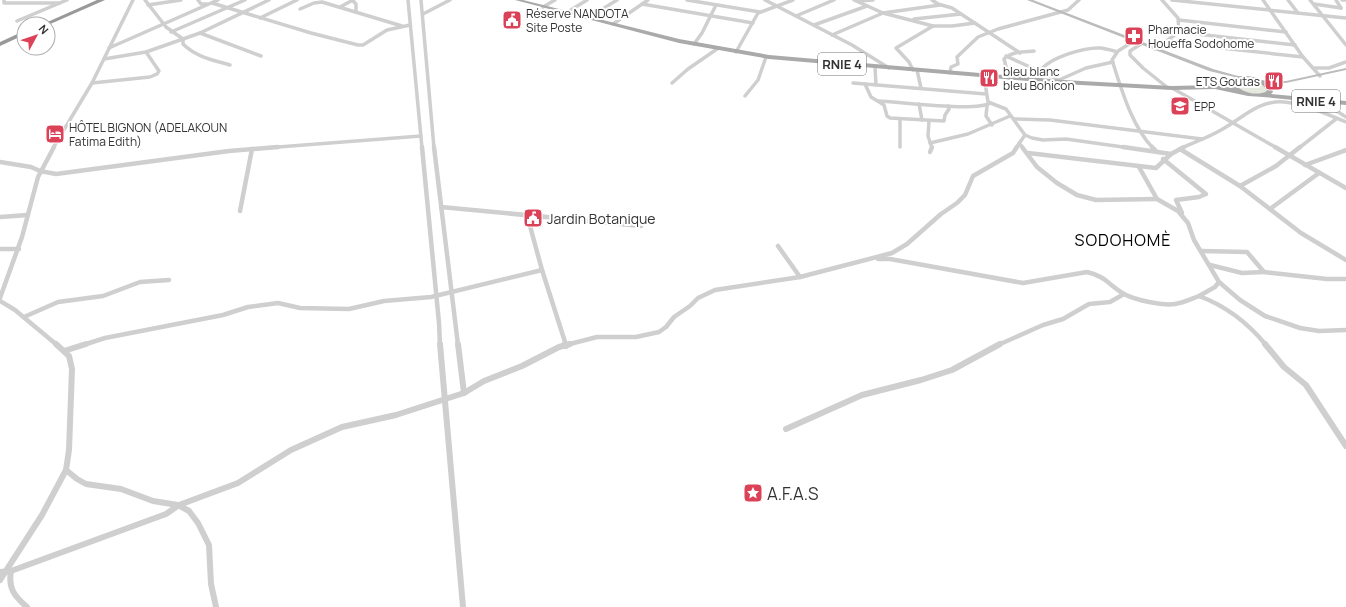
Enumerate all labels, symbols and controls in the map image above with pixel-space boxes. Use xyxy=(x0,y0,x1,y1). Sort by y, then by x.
place label: Réserve NANDOTA Site Poste xyxy=(526,5,629,36)
public building icon: Réserve NANDOTA Site Poste xyxy=(501,9,523,31)
north arrow xyxy=(16,16,56,56)
text: N xyxy=(36,21,52,37)
place label: Pharmacie Houeffa Sodohome xyxy=(1148,21,1254,52)
pharmacy icon: Pharmacie Houeffa Sodohome xyxy=(1123,25,1145,47)
road number: RNIE 4 xyxy=(818,53,866,75)
place label: bleu blanc bleu Bohicon xyxy=(1003,63,1075,94)
restaurant icon: bleu blanc bleu Bohicon xyxy=(978,67,1000,89)
restaurant icon: ETS Goutas xyxy=(1263,70,1285,92)
place label: ETS Goutas xyxy=(1196,73,1260,90)
road number: RNIE 4 xyxy=(1292,90,1340,112)
school or university icon: EPP xyxy=(1169,95,1191,117)
place label: EPP xyxy=(1194,98,1215,115)
place label: HÔTEL BIGNON (ADELAKOUN Fatima Edith) xyxy=(69,119,227,150)
hotel icon: HÔTEL BIGNON (ADELAKOUN Fatima Edith) xyxy=(44,123,66,145)
public building icon: Jardin Botanique xyxy=(522,207,544,229)
place label: Jardin Botanique xyxy=(547,209,655,228)
district label: SODOHOMÈ xyxy=(1075,229,1171,251)
place icon: A.F.A.S xyxy=(742,482,764,504)
place label: A.F.A.S xyxy=(767,482,819,505)

